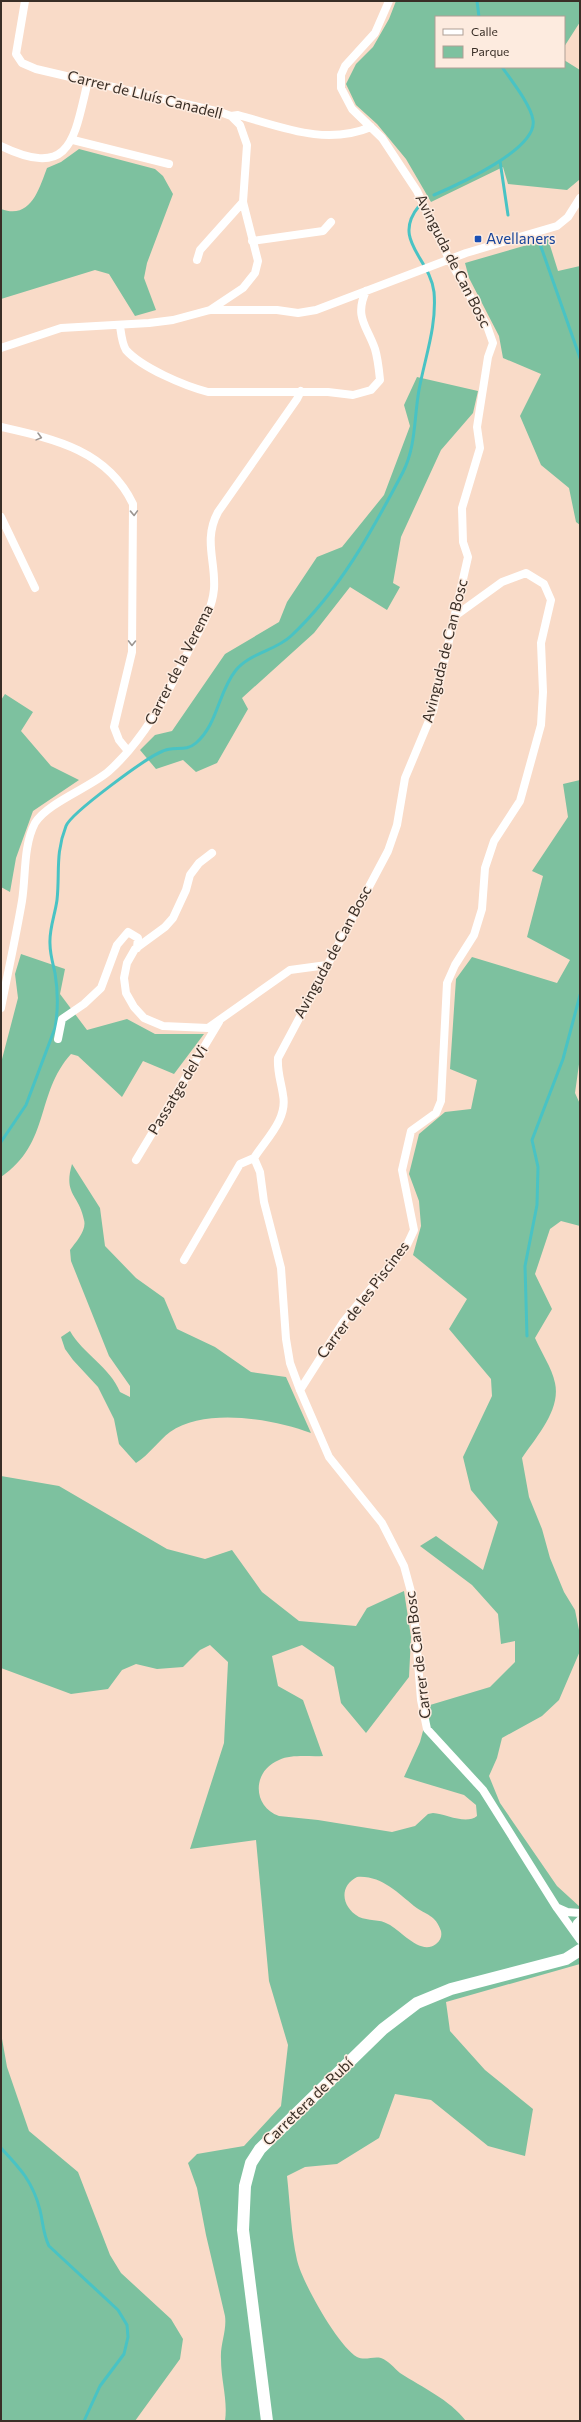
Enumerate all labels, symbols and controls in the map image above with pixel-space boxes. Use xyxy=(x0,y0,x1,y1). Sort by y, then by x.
legend xyxy=(435,16,565,68)
text: Calle xyxy=(471,24,498,38)
text: Parque xyxy=(471,44,509,58)
street label: Carrer de Lluís Canadell xyxy=(66,66,225,122)
street label: Avinguda de Can Bosc xyxy=(412,191,495,330)
place label: Avellaners xyxy=(486,229,556,247)
marker: Avellaners xyxy=(473,234,483,244)
one-way arrow xyxy=(36,432,42,440)
one-way arrow xyxy=(129,510,138,516)
street label: Avinguda de Can Bosc xyxy=(417,577,471,725)
street label: Carrer de la Verema xyxy=(140,602,216,728)
one-way arrow xyxy=(128,640,136,646)
street label: Avinguda de Can Bosc xyxy=(290,882,375,1021)
street label: Passatge del Vi xyxy=(143,1042,211,1137)
street label: Carrer de les Piscines xyxy=(312,1237,412,1362)
street label: Carrer de Can Bosc xyxy=(400,1590,434,1720)
street label: Carretera de Rubí xyxy=(258,2053,357,2149)

